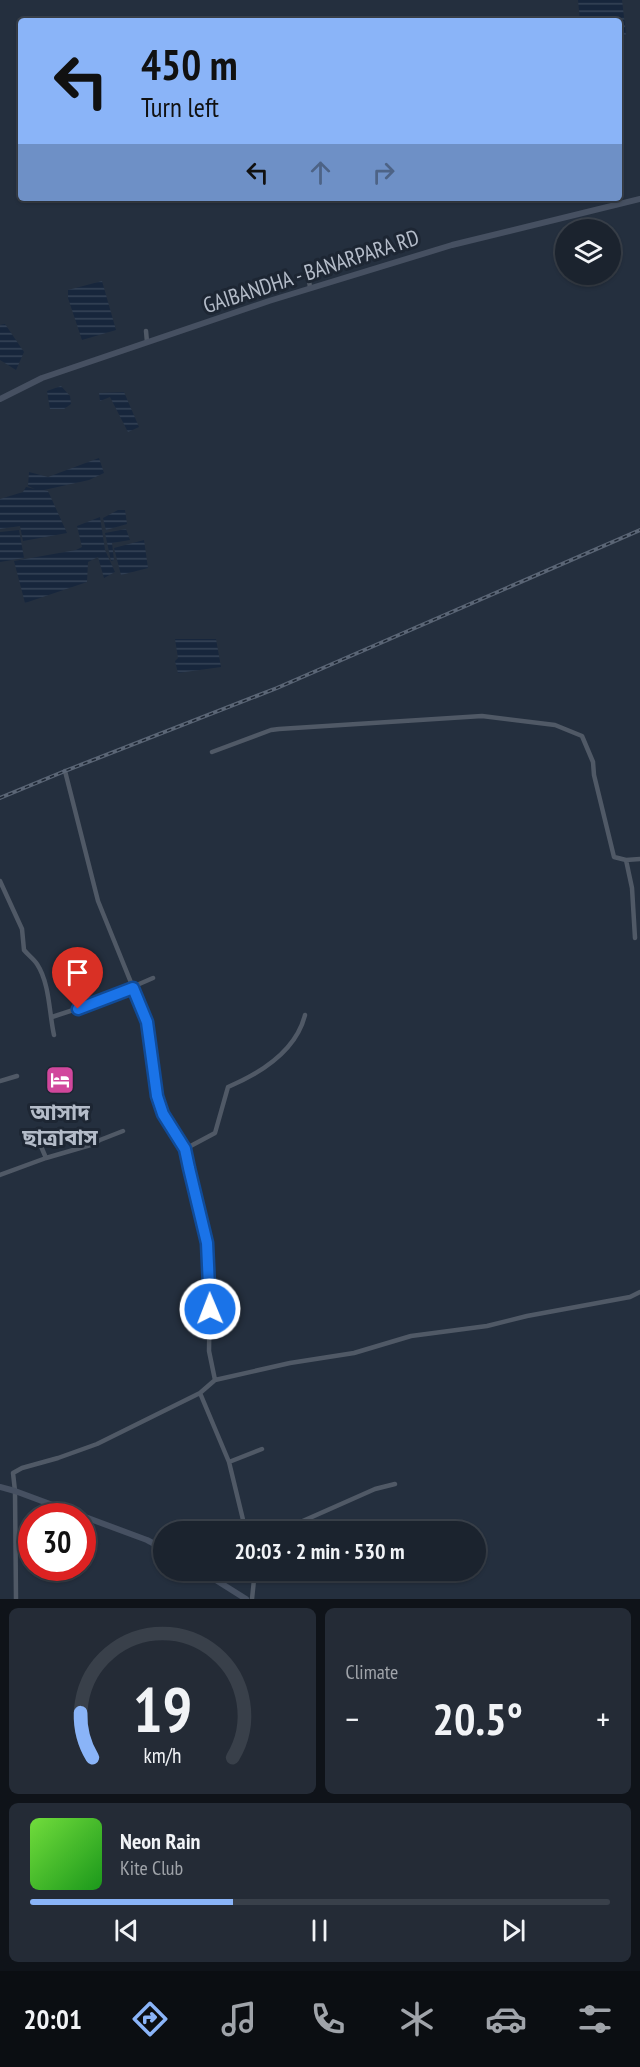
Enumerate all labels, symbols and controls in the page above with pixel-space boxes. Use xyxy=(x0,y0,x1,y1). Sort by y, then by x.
text: 450 m xyxy=(141,37,238,92)
icon: left xyxy=(42,42,120,120)
text: Turn left xyxy=(141,90,219,124)
icon: left xyxy=(241,156,274,189)
icon: ahead xyxy=(304,156,337,189)
icon: right xyxy=(367,156,400,189)
map controls xyxy=(555,219,621,285)
button: layers xyxy=(555,219,621,285)
street label: GAIBANDHA - BANARPARA RD xyxy=(200,223,422,319)
pin xyxy=(52,947,103,1009)
icon: arrive xyxy=(61,956,94,989)
hotel icon: আসাদ ছাত্রাবাস xyxy=(44,1064,76,1096)
place label: আসাদ ছাত্রাবাস xyxy=(21,1098,99,1151)
position arrow xyxy=(178,1277,242,1341)
speed limit sign: 30 xyxy=(18,1503,96,1581)
text: 20:03 · 2 min · 530 m xyxy=(234,1537,405,1565)
text: Climate xyxy=(346,1659,398,1685)
text: 19 xyxy=(132,1668,192,1749)
text: 20.5° xyxy=(433,1689,523,1747)
text: − xyxy=(346,1697,359,1740)
text: + xyxy=(596,1697,610,1740)
text: km/h xyxy=(143,1741,181,1769)
text: Neon Rain xyxy=(120,1827,200,1855)
text: Kite Club xyxy=(120,1855,183,1881)
icon: previous xyxy=(110,1914,143,1947)
icon: pause xyxy=(303,1914,336,1947)
icon: next xyxy=(497,1914,530,1947)
icon: directions xyxy=(129,1998,171,2040)
icon: music xyxy=(218,1998,260,2040)
icon: phone xyxy=(307,1998,349,2040)
icon: climate xyxy=(396,1998,438,2040)
icon: car xyxy=(485,1998,527,2040)
icon: filters xyxy=(574,1998,616,2040)
text: 20:01 xyxy=(24,2002,82,2036)

